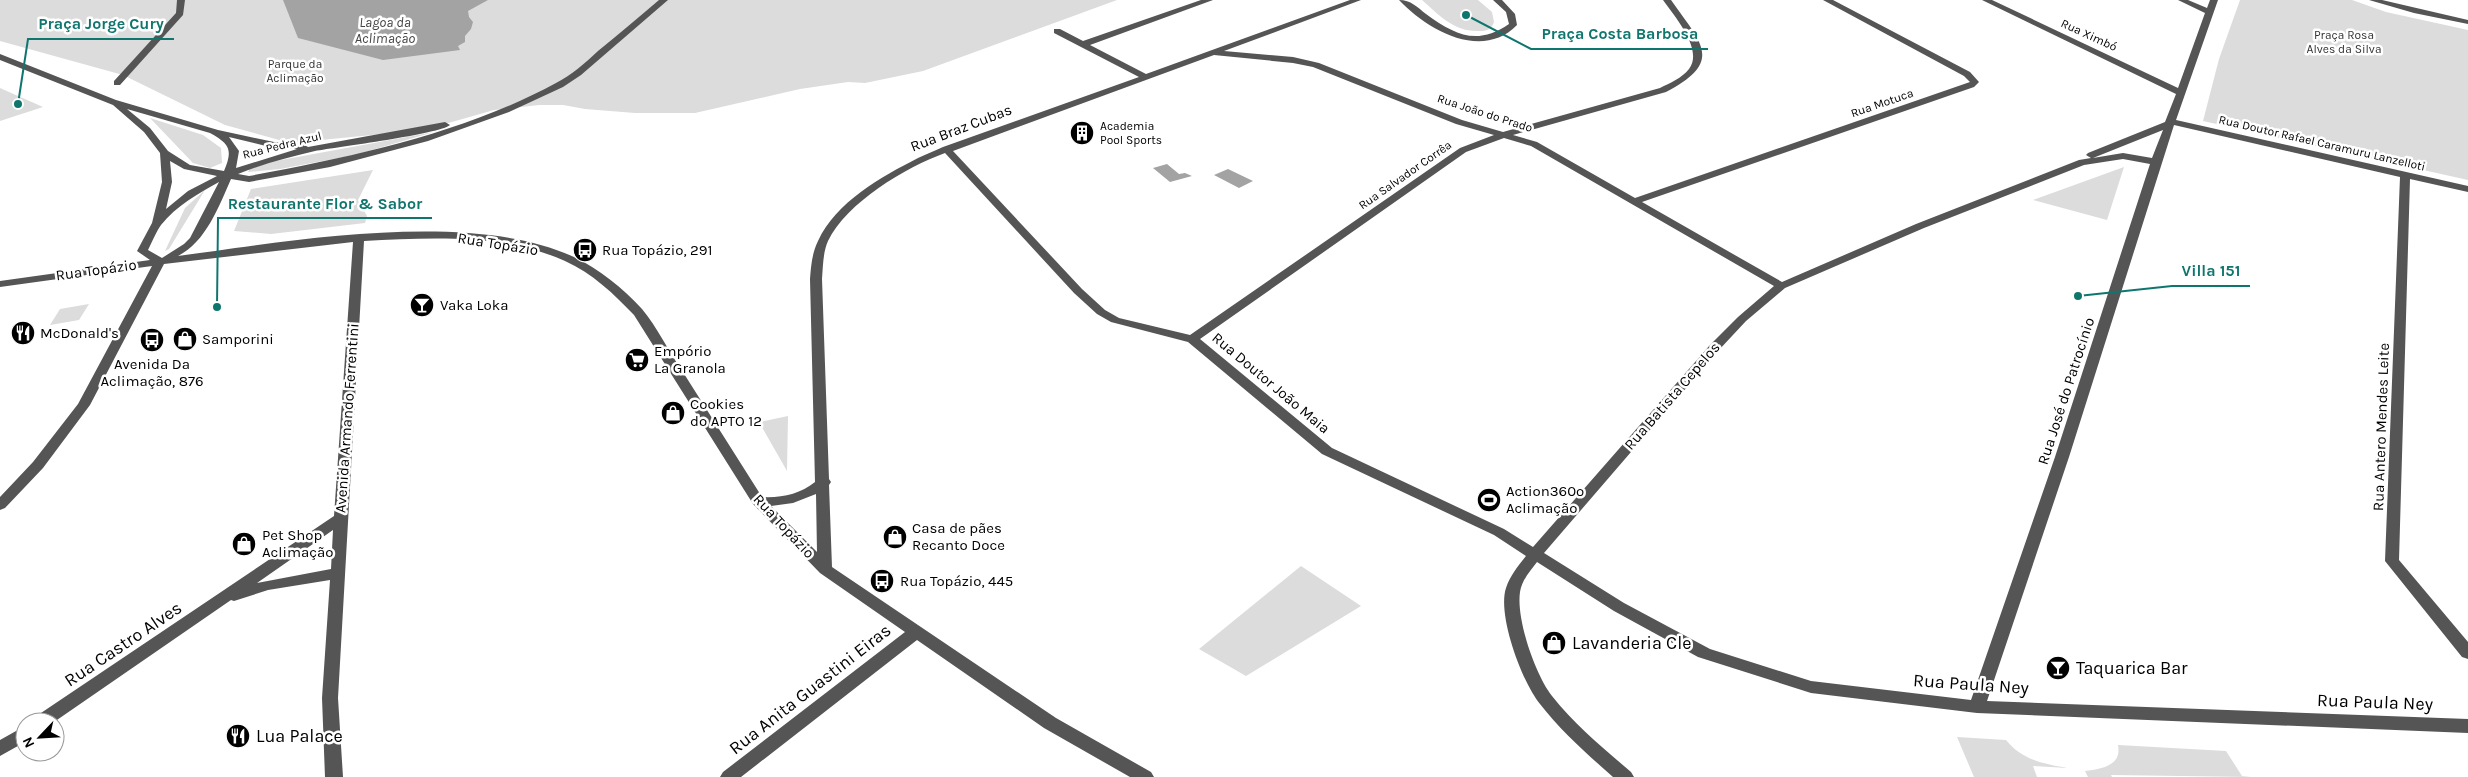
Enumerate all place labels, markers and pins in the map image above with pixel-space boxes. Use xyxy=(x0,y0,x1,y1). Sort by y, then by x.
callout: Praça Jorge Cury xyxy=(28,8,174,39)
callout: Praça Costa Barbosa xyxy=(1531,18,1708,49)
place label: Academia Pool Sports xyxy=(1100,119,1162,147)
building icon: Academia Pool Sports xyxy=(1069,120,1095,146)
callout: Restaurante Flor & Sabor xyxy=(218,187,432,218)
bus stop icon: Rua Topázio, 291 xyxy=(572,237,598,263)
place label: Rua Topázio, 291 xyxy=(602,241,712,259)
callout: Villa 151 xyxy=(2172,255,2250,286)
bar icon: Vaka Loka xyxy=(409,292,435,318)
place label: Vaka Loka xyxy=(440,296,508,314)
restaurant icon: McDonald's xyxy=(10,320,36,346)
place label: McDonald's xyxy=(40,324,119,342)
shop icon: Samporini xyxy=(172,326,198,352)
bus stop icon: Avenida Da Aclimação, 876 xyxy=(139,327,165,353)
place label: Samporini xyxy=(202,330,274,348)
place label: Empório La Granola xyxy=(654,342,726,377)
supermarket icon: Empório La Granola xyxy=(624,347,650,373)
place label: Avenida Da Aclimação, 876 xyxy=(100,355,204,390)
place label: Cookies do APTO 12 xyxy=(690,395,762,430)
shop icon: Cookies do APTO 12 xyxy=(660,400,686,426)
place label: Action360º Aclimação xyxy=(1506,482,1584,517)
sports icon: Action360º Aclimação xyxy=(1476,487,1502,513)
place label: Casa de pães Recanto Doce xyxy=(912,519,1005,554)
shop icon: Casa de pães Recanto Doce xyxy=(882,524,908,550)
place label: Pet Shop Aclimação xyxy=(262,526,334,561)
shop icon: Pet Shop Aclimação xyxy=(231,531,257,557)
bus stop icon: Rua Topázio, 445 xyxy=(869,568,895,594)
place label: Rua Topázio, 445 xyxy=(900,572,1013,590)
shop icon: Lavanderia Cle xyxy=(1541,630,1567,656)
place label: Lavanderia Cle xyxy=(1572,632,1691,654)
bar icon: Taquarica Bar xyxy=(2045,655,2071,681)
place label: Taquarica Bar xyxy=(2076,657,2188,679)
restaurant icon: Lua Palace xyxy=(225,723,251,749)
place label: Lua Palace xyxy=(256,725,343,747)

